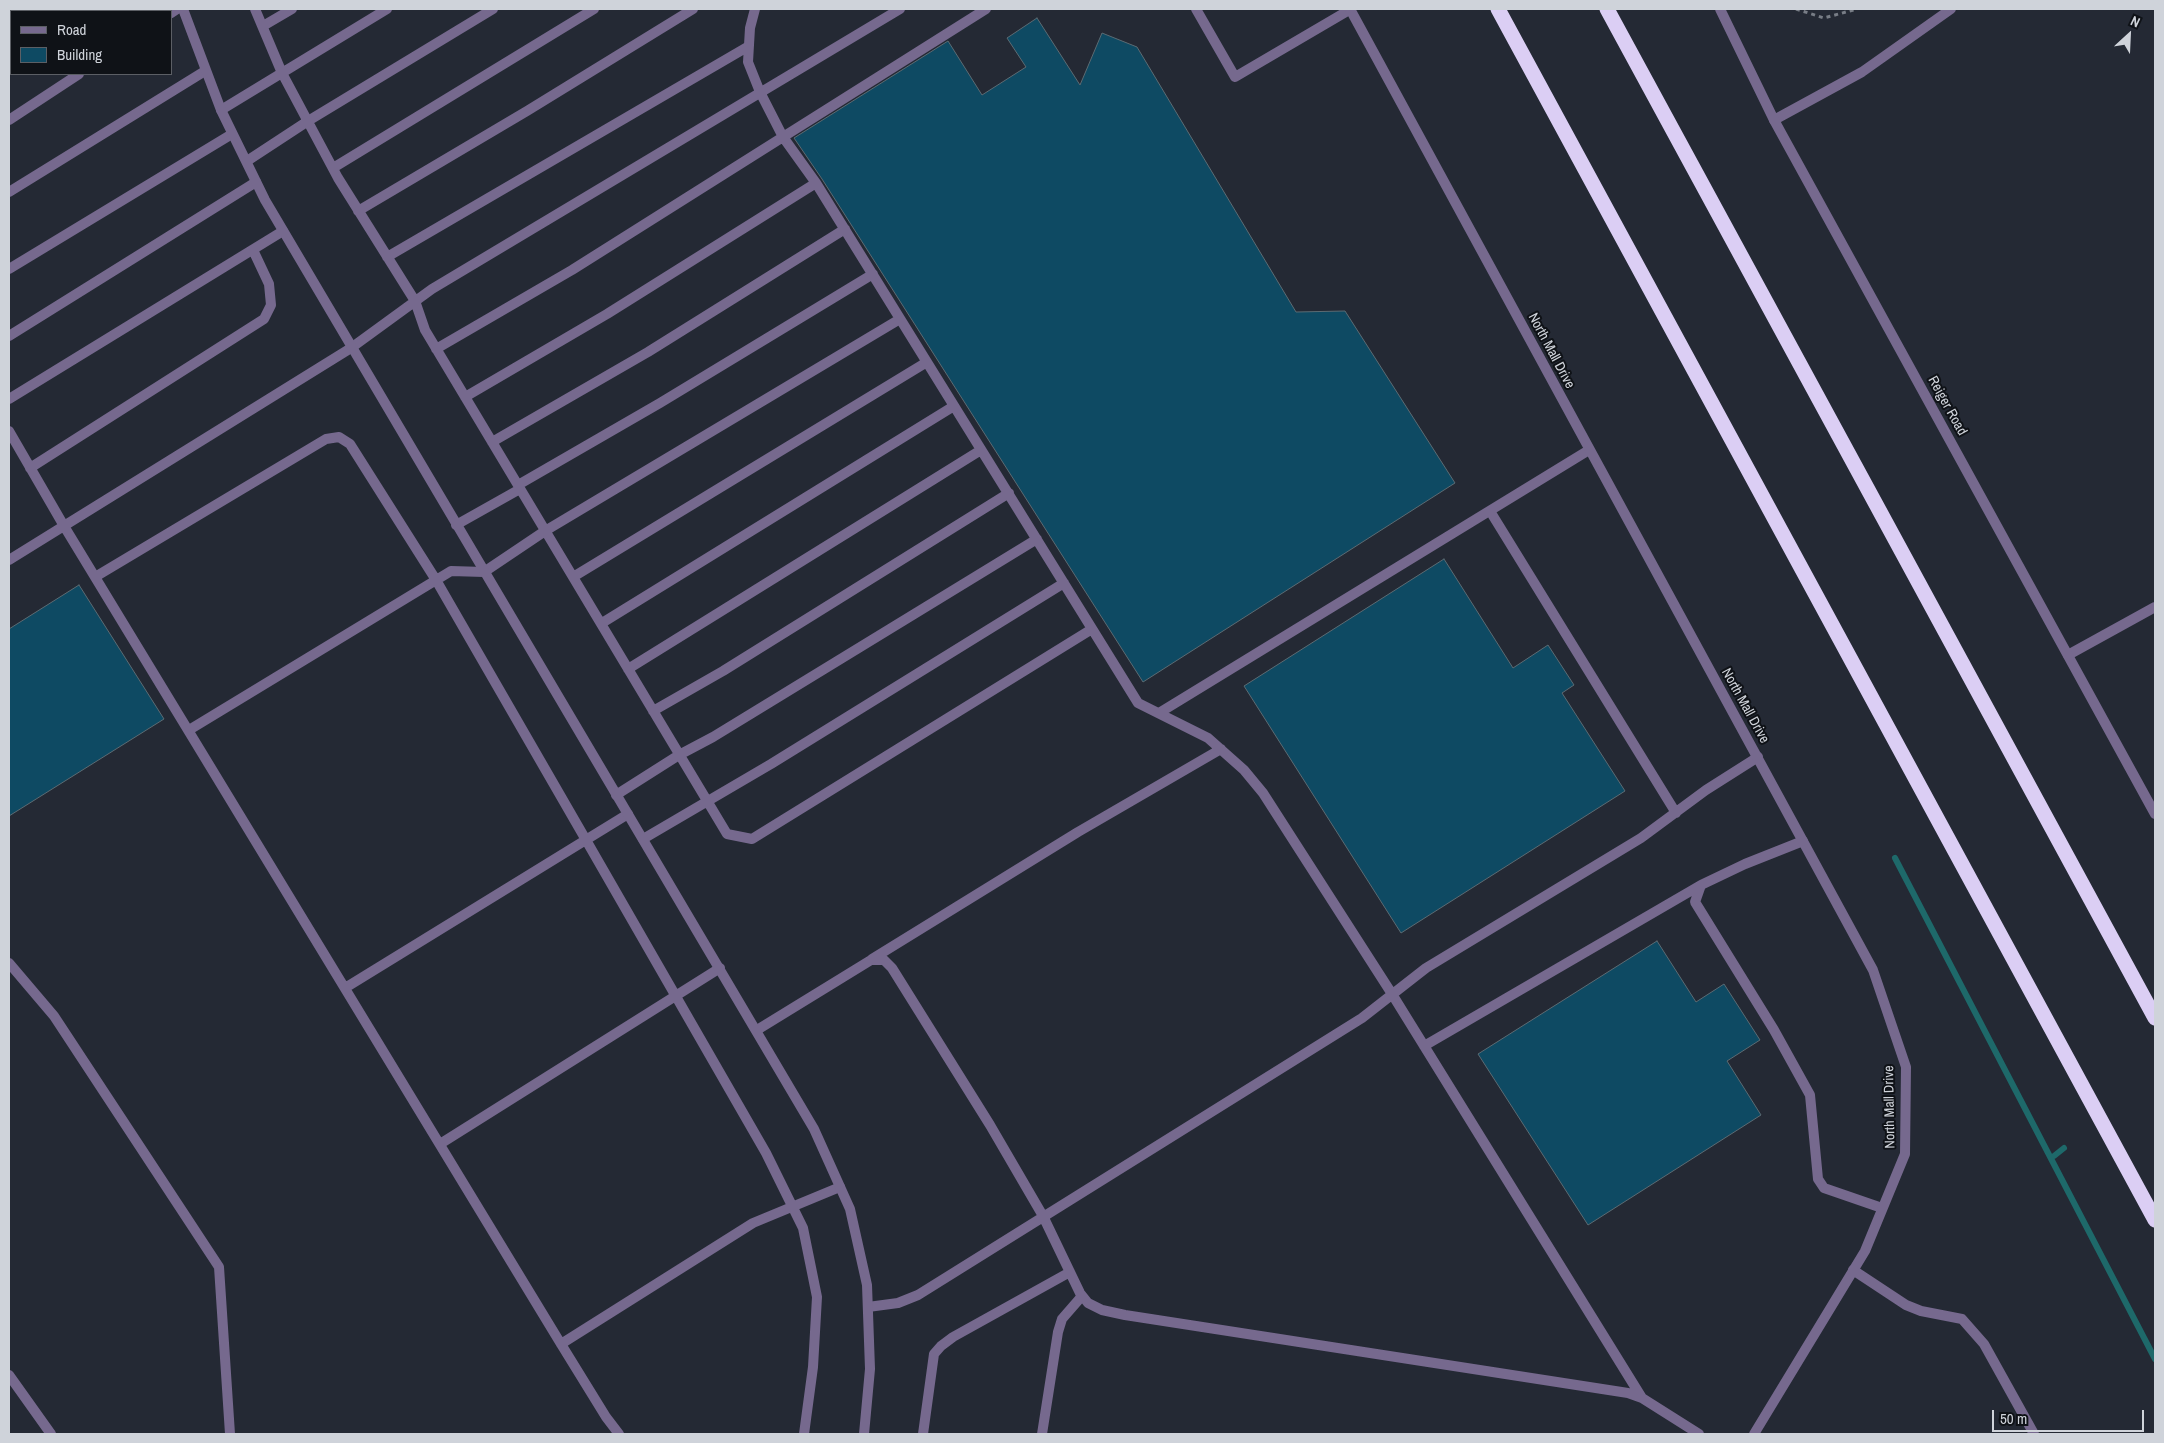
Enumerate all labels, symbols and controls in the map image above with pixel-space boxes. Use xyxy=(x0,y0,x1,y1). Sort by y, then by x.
legend xyxy=(10,10,172,75)
north arrow xyxy=(2104,10,2154,60)
text: N xyxy=(2128,11,2143,31)
text: Road xyxy=(57,19,86,40)
text: Building xyxy=(57,44,102,65)
street label: North Mall Drive xyxy=(1524,310,1578,392)
street label: Reiger Road xyxy=(1924,373,1970,439)
street label: North Mall Drive xyxy=(1718,666,1772,746)
street label: North Mall Drive xyxy=(1881,1065,1899,1149)
scale bar xyxy=(1994,1400,2146,1432)
text: 50 m xyxy=(2000,1408,2027,1429)

